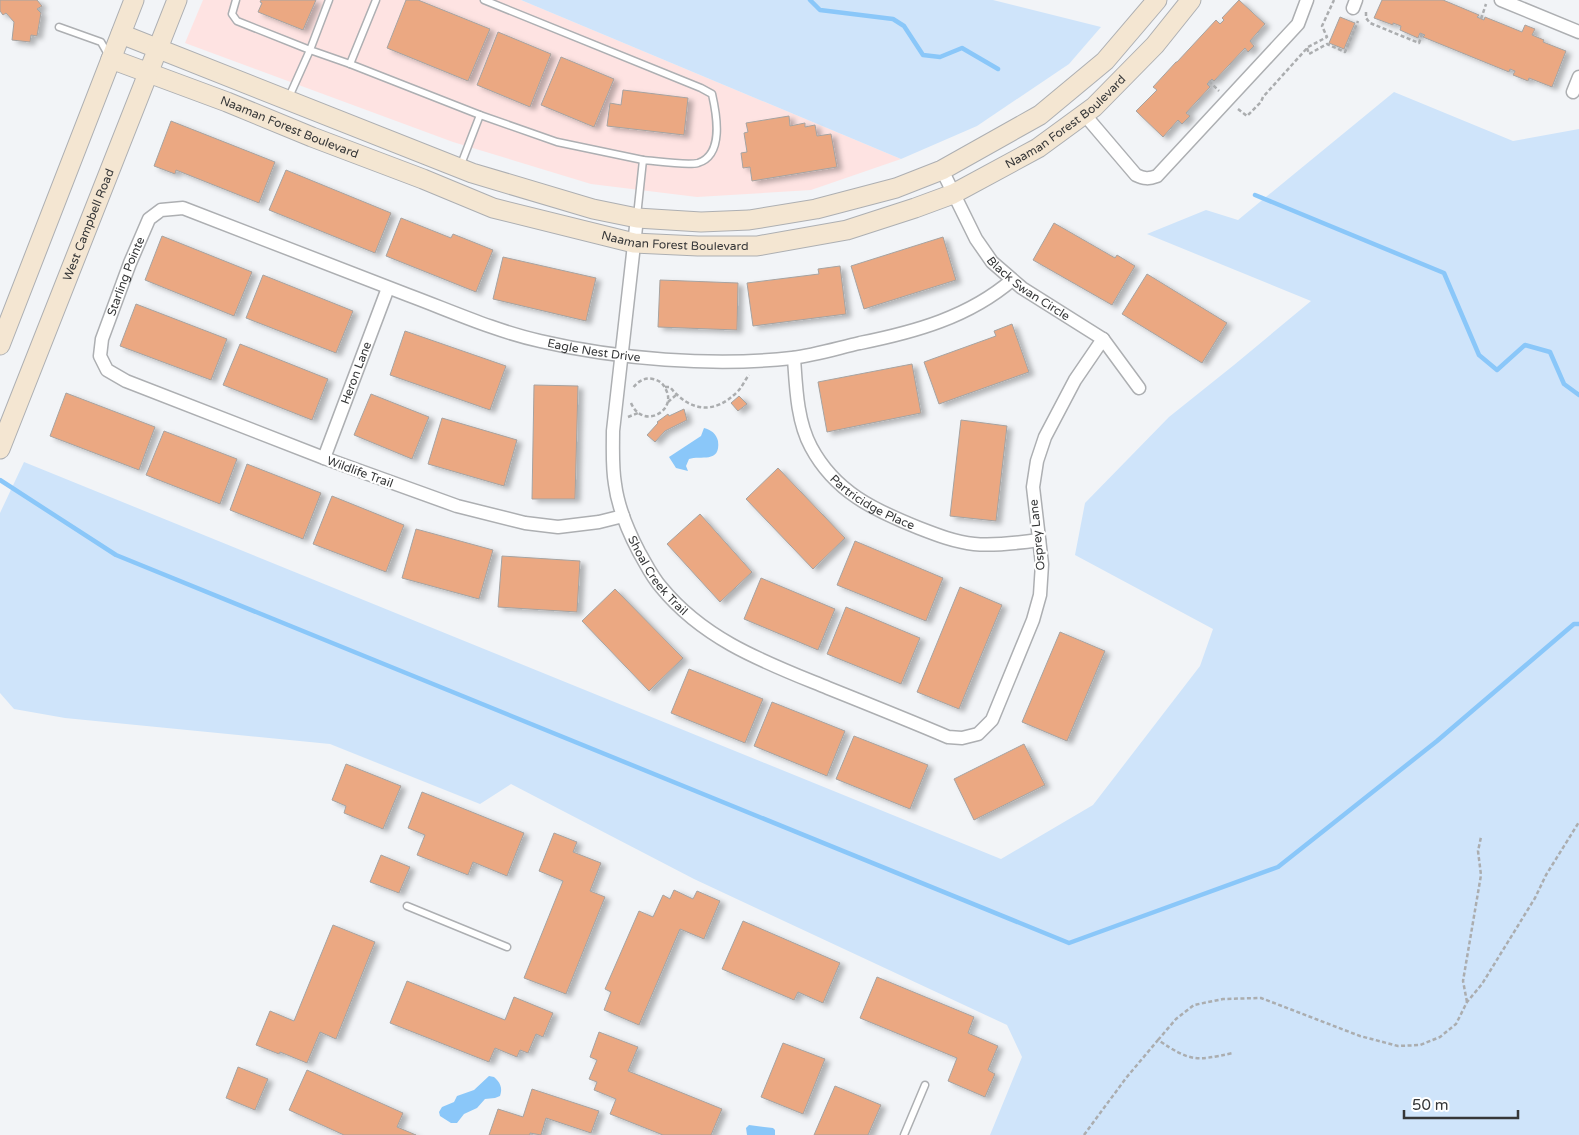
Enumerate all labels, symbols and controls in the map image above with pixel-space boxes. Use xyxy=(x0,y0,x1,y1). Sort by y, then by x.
street label: Naaman Forest Boulevard xyxy=(1003,72,1128,171)
street label: Naaman Forest Boulevard xyxy=(218,93,361,161)
street label: West Campbell Road xyxy=(60,167,117,283)
street label: Naaman Forest Boulevard xyxy=(600,228,748,253)
street label: Starling Pointe xyxy=(104,234,148,318)
street label: Black Swan Circle xyxy=(984,254,1073,323)
street label: Eagle Nest Drive xyxy=(546,336,641,364)
street label: Heron Lane xyxy=(338,339,374,406)
street label: Wildlife Trail xyxy=(325,454,395,490)
street label: Partricidge Place xyxy=(827,472,917,533)
street label: Osprey Lane xyxy=(1026,499,1048,571)
street label: Shoal Creek Trail xyxy=(625,534,691,618)
scale bar xyxy=(1404,1088,1518,1120)
text: 50 m xyxy=(1412,1096,1449,1114)

